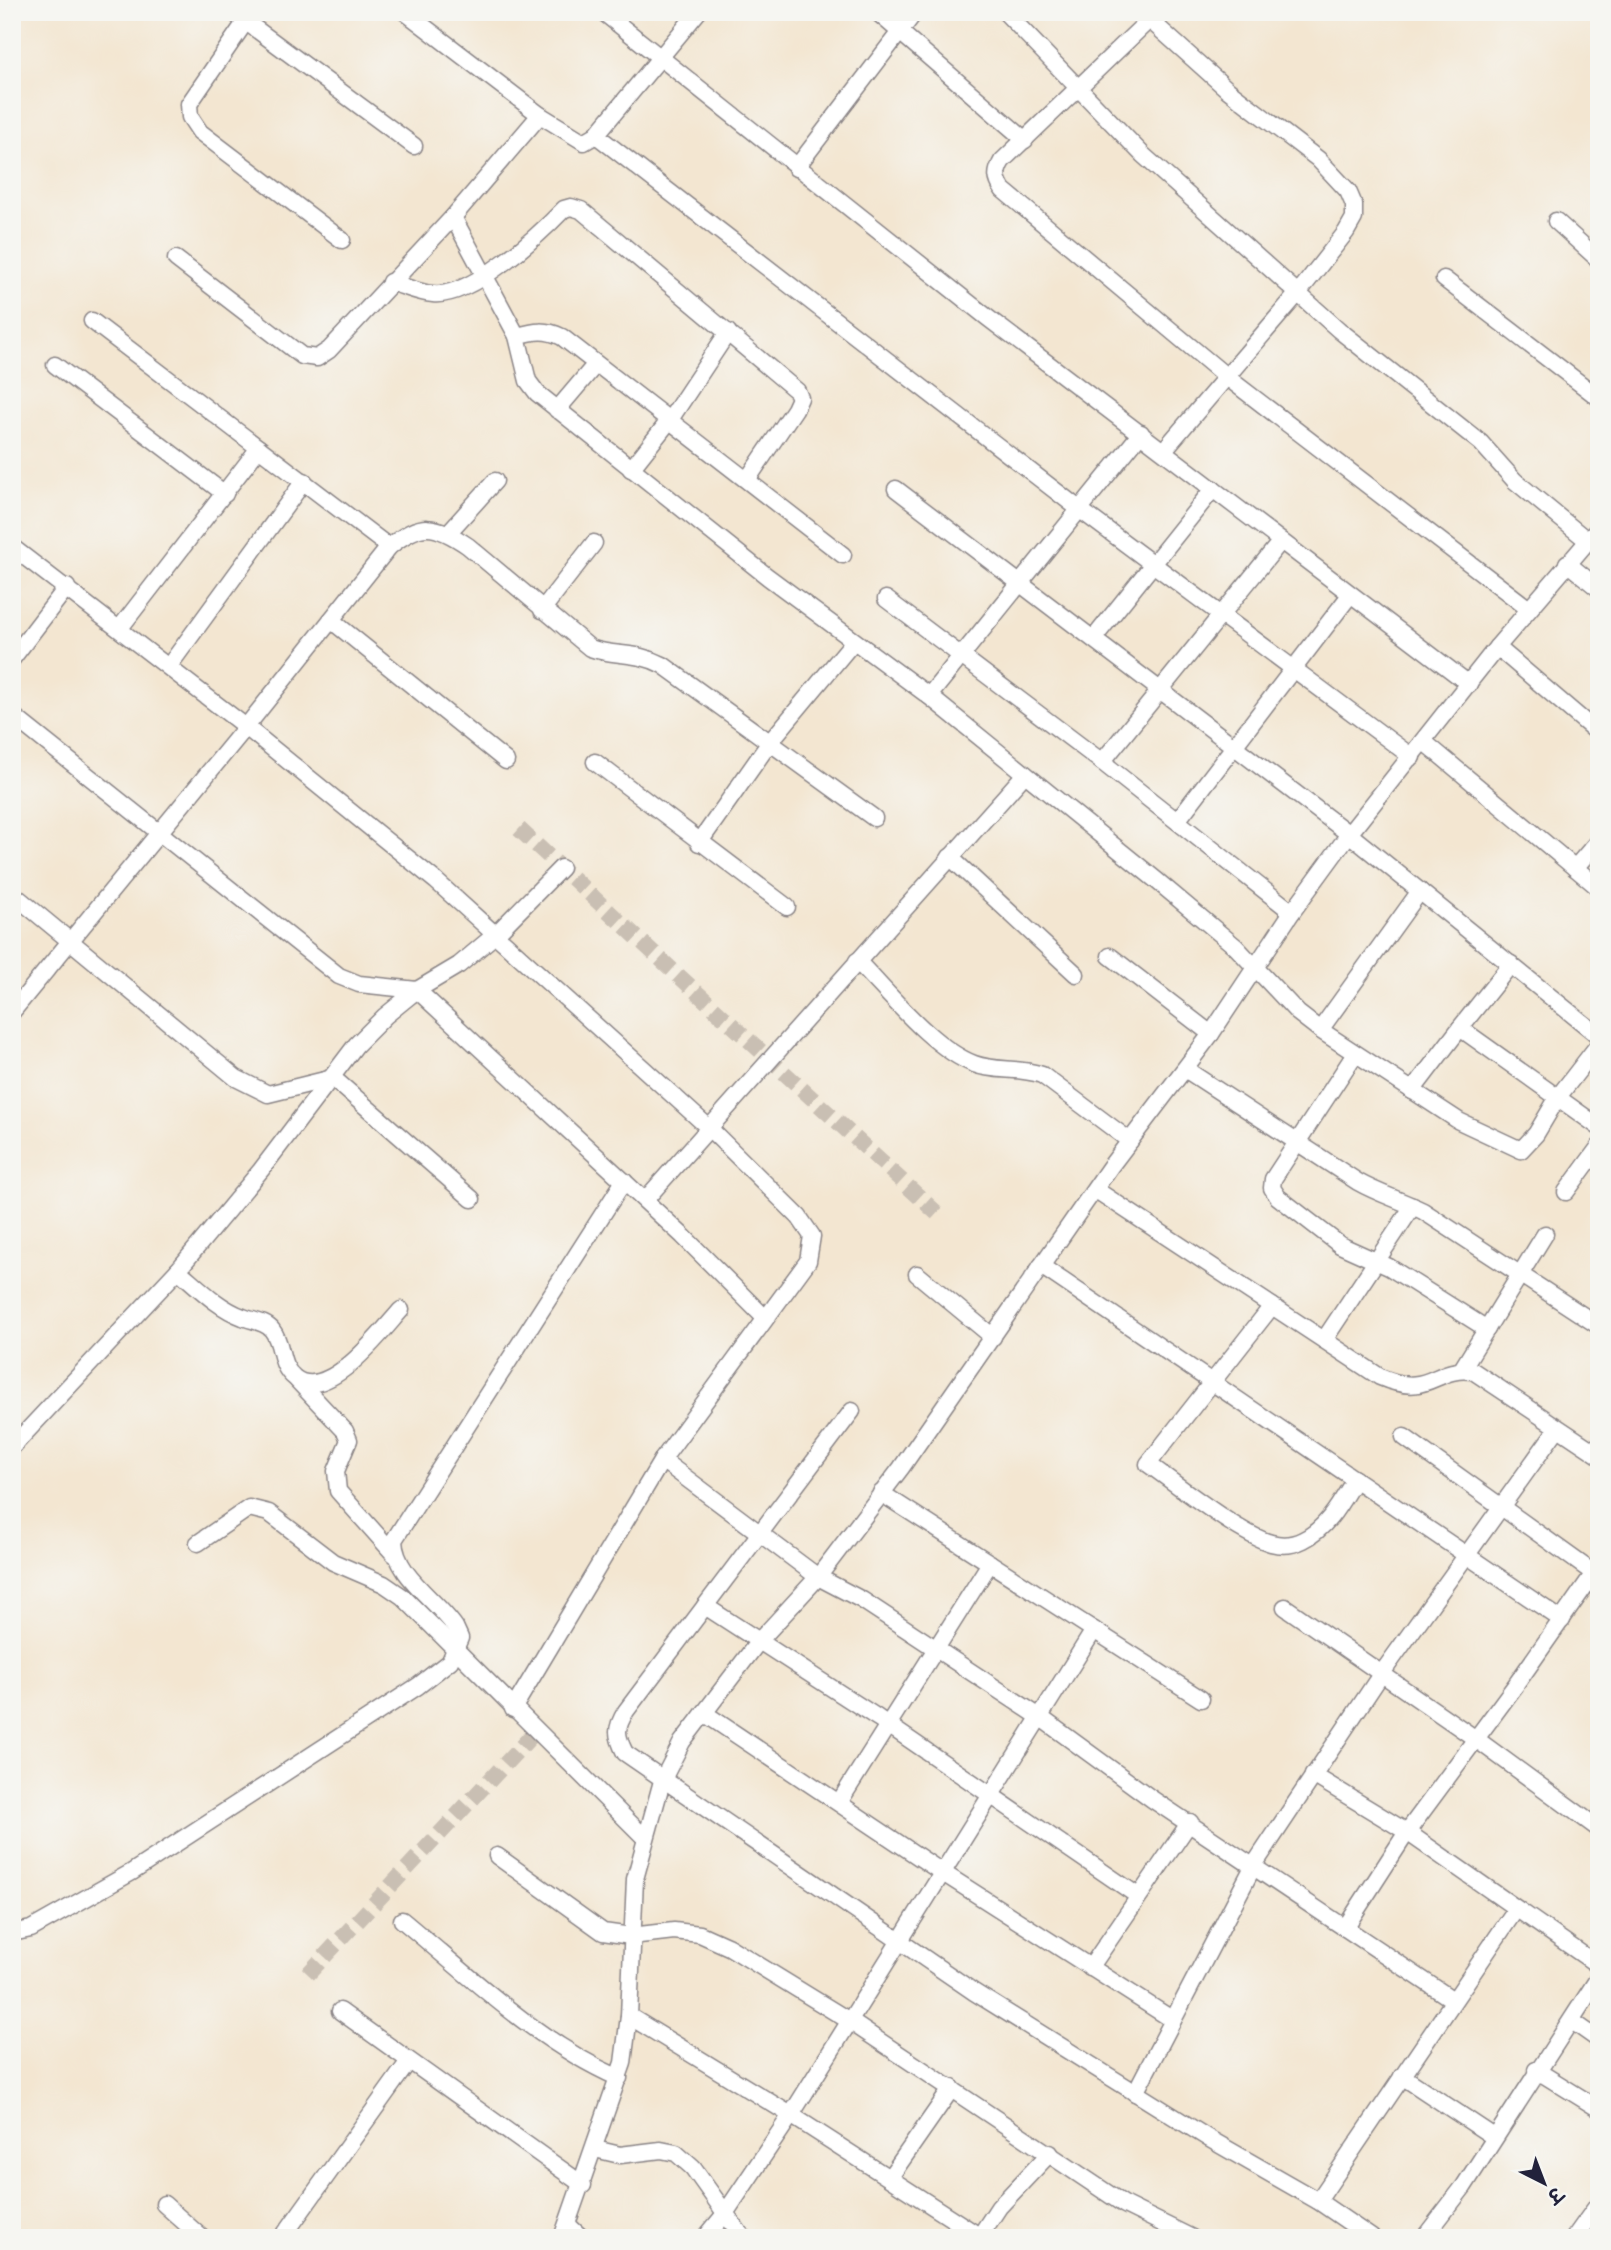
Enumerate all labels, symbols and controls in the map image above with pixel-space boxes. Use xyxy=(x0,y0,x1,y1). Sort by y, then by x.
north arrow xyxy=(1510,2148,1580,2218)
text: उ xyxy=(1540,2180,1569,2210)

